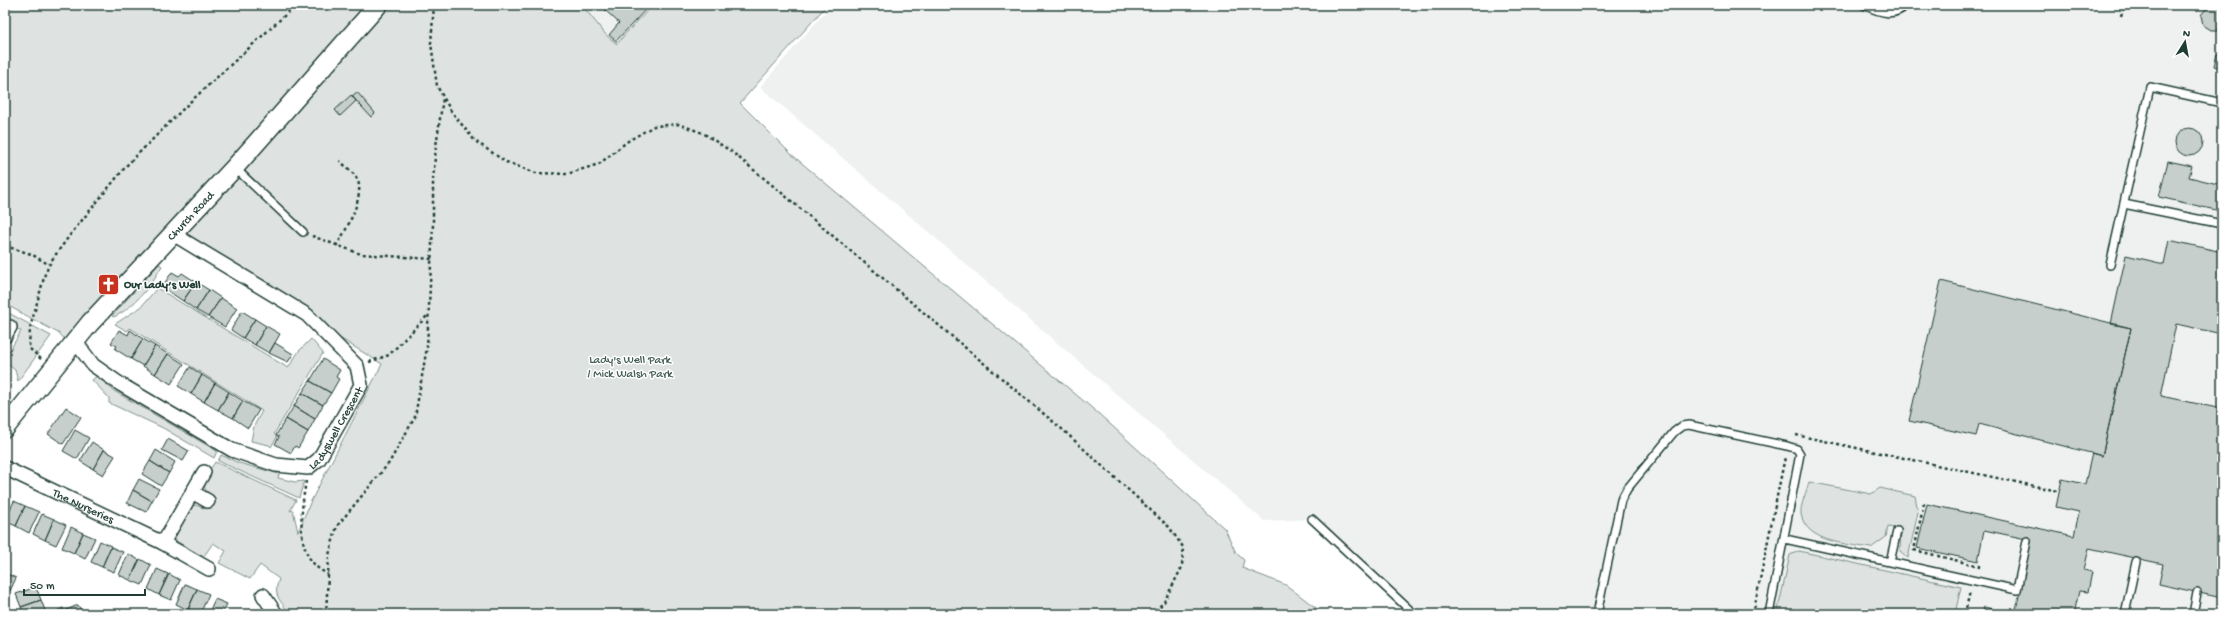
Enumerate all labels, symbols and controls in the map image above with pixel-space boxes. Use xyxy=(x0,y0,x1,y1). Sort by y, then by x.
north arrow xyxy=(2165,22,2205,62)
text: N xyxy=(2182,28,2191,41)
street label: Church Road xyxy=(165,188,219,244)
church icon: Our Lady’s Well xyxy=(96,271,122,297)
place label: Our Lady’s Well xyxy=(124,279,201,293)
park label: Lady's Well Park / Mick Walsh Park xyxy=(587,354,674,382)
street label: Ladyswell Crescent xyxy=(307,384,368,474)
street label: The Nurseries xyxy=(49,486,116,528)
scale bar xyxy=(24,571,145,597)
text: 50 m xyxy=(30,580,55,594)

